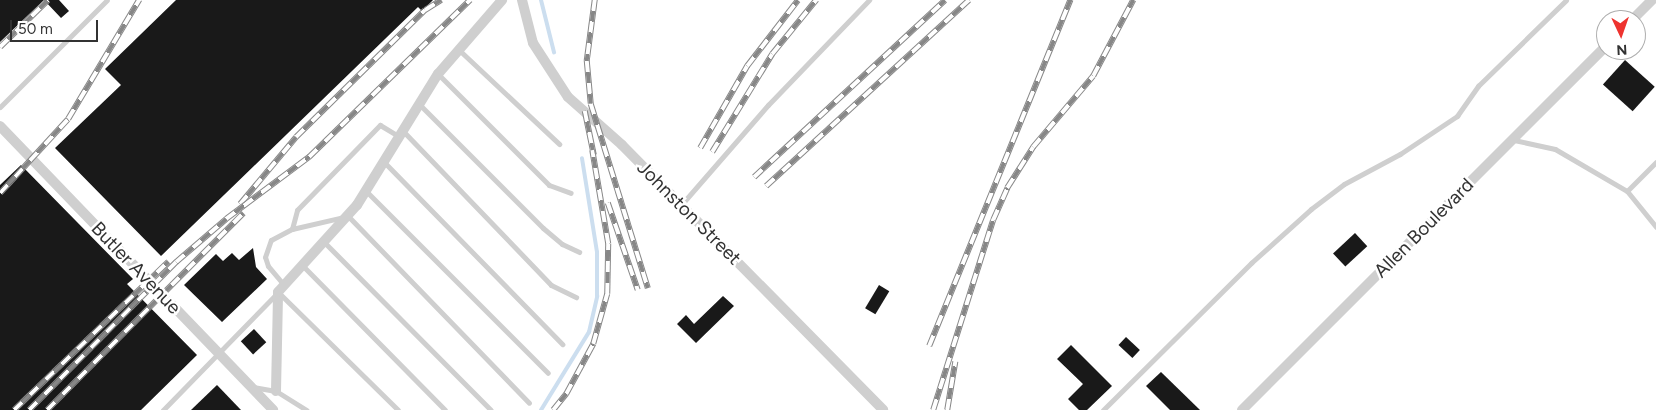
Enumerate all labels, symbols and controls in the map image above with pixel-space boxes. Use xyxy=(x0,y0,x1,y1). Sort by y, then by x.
scale bar xyxy=(12,10,100,42)
north arrow xyxy=(1596,10,1646,60)
text: 50 m xyxy=(18,20,53,38)
text: N xyxy=(1616,41,1628,58)
street label: Johnston Street xyxy=(632,156,746,270)
street label: Allen Boulevard xyxy=(1370,174,1478,282)
street label: Butler Avenue xyxy=(86,217,186,319)

